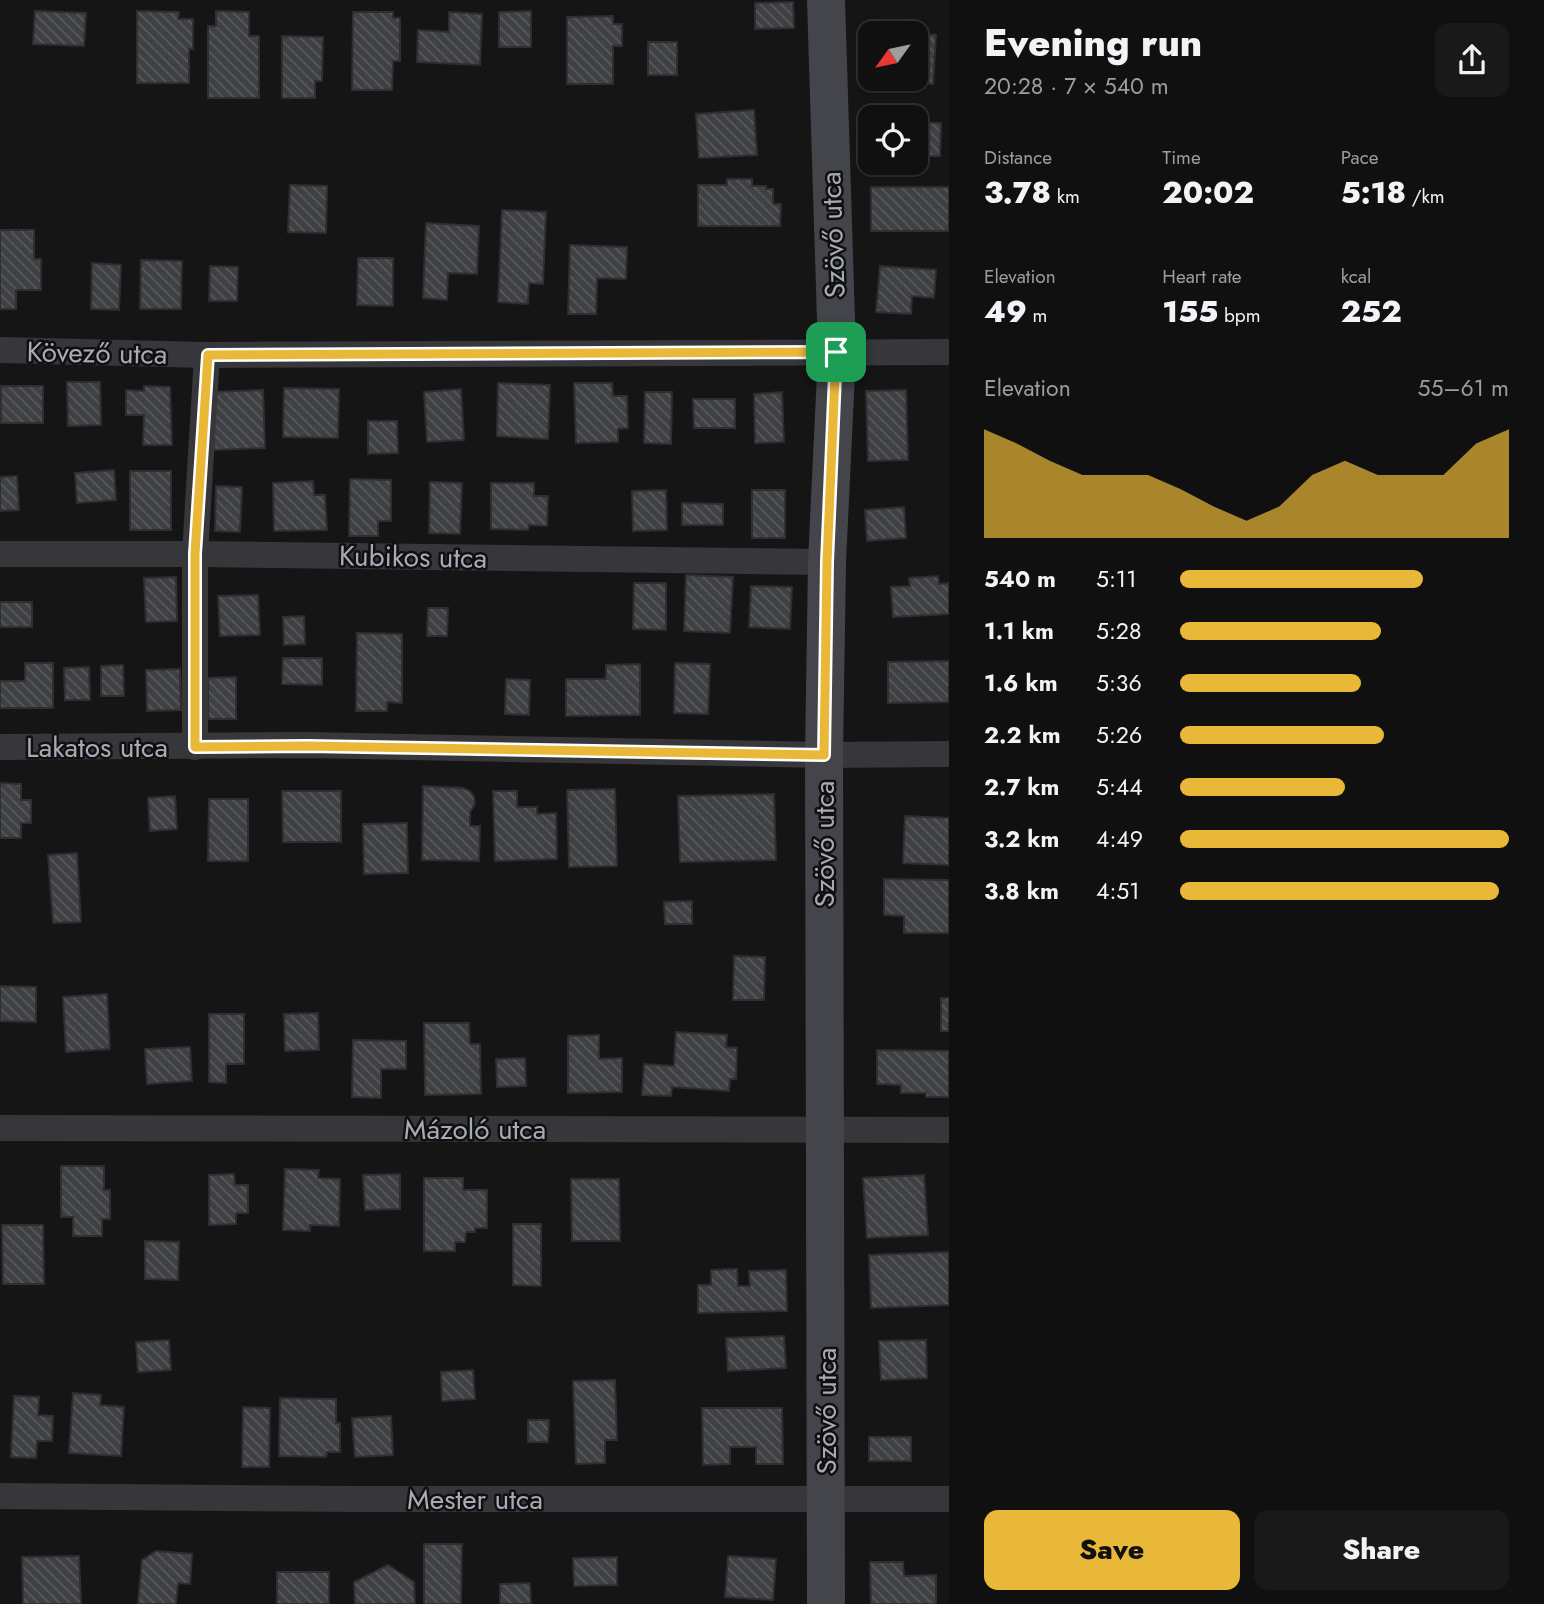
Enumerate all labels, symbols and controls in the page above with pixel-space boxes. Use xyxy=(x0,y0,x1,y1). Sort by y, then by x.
text: Evening run xyxy=(984,15,1202,70)
north arrow xyxy=(858,21,928,91)
map controls xyxy=(858,21,928,175)
button: share xyxy=(1435,23,1509,97)
text: 20:28 · 7 × 540 m xyxy=(984,69,1169,103)
button: locate xyxy=(858,105,928,175)
text: Distance xyxy=(984,144,1052,171)
text: Time xyxy=(1162,144,1201,171)
text: Pace xyxy=(1341,144,1379,171)
street label: Szövő utca xyxy=(810,171,856,299)
text: 3.78 xyxy=(984,171,1051,214)
text: 20:02 xyxy=(1162,171,1254,214)
text: 5:18 xyxy=(1341,171,1406,214)
text: km xyxy=(1051,183,1080,210)
text: /km xyxy=(1406,183,1445,210)
text: Elevation xyxy=(984,263,1056,290)
text: Heart rate xyxy=(1162,263,1242,290)
text: kcal xyxy=(1341,263,1371,290)
text: 49 xyxy=(984,290,1027,333)
text: 155 xyxy=(1162,290,1218,333)
text: 252 xyxy=(1341,290,1402,333)
text: m xyxy=(1027,302,1047,329)
text: bpm xyxy=(1218,302,1260,329)
pin xyxy=(806,322,866,382)
street label: Kövező utca xyxy=(26,331,168,375)
icon: arrive xyxy=(817,333,855,371)
text: Elevation xyxy=(984,371,1071,405)
text: 55–61 m xyxy=(1418,371,1509,405)
street label: Kubikos utca xyxy=(339,535,487,579)
text: 540 m xyxy=(984,562,1056,596)
text: 5:11 xyxy=(1096,562,1137,596)
text: 1.1 km xyxy=(984,614,1054,648)
text: 5:28 xyxy=(1096,614,1142,648)
text: 1.6 km xyxy=(984,666,1058,700)
text: 5:36 xyxy=(1096,666,1142,700)
text: 2.2 km xyxy=(984,718,1061,752)
text: 5:26 xyxy=(1096,718,1142,752)
street label: Lakatos utca xyxy=(26,727,168,768)
text: 2.7 km xyxy=(984,770,1059,804)
text: 5:44 xyxy=(1096,770,1143,804)
street label: Szövő utca xyxy=(804,781,845,907)
text: 3.2 km xyxy=(984,822,1059,856)
text: 4:49 xyxy=(1096,822,1143,856)
text: 3.8 km xyxy=(984,874,1059,908)
text: 4:51 xyxy=(1096,874,1140,908)
street label: Mázoló utca xyxy=(404,1109,546,1150)
street label: Szövő utca xyxy=(806,1348,847,1474)
street label: Mester utca xyxy=(407,1479,543,1520)
button: Save xyxy=(984,1510,1240,1590)
button: Share xyxy=(1254,1510,1509,1590)

